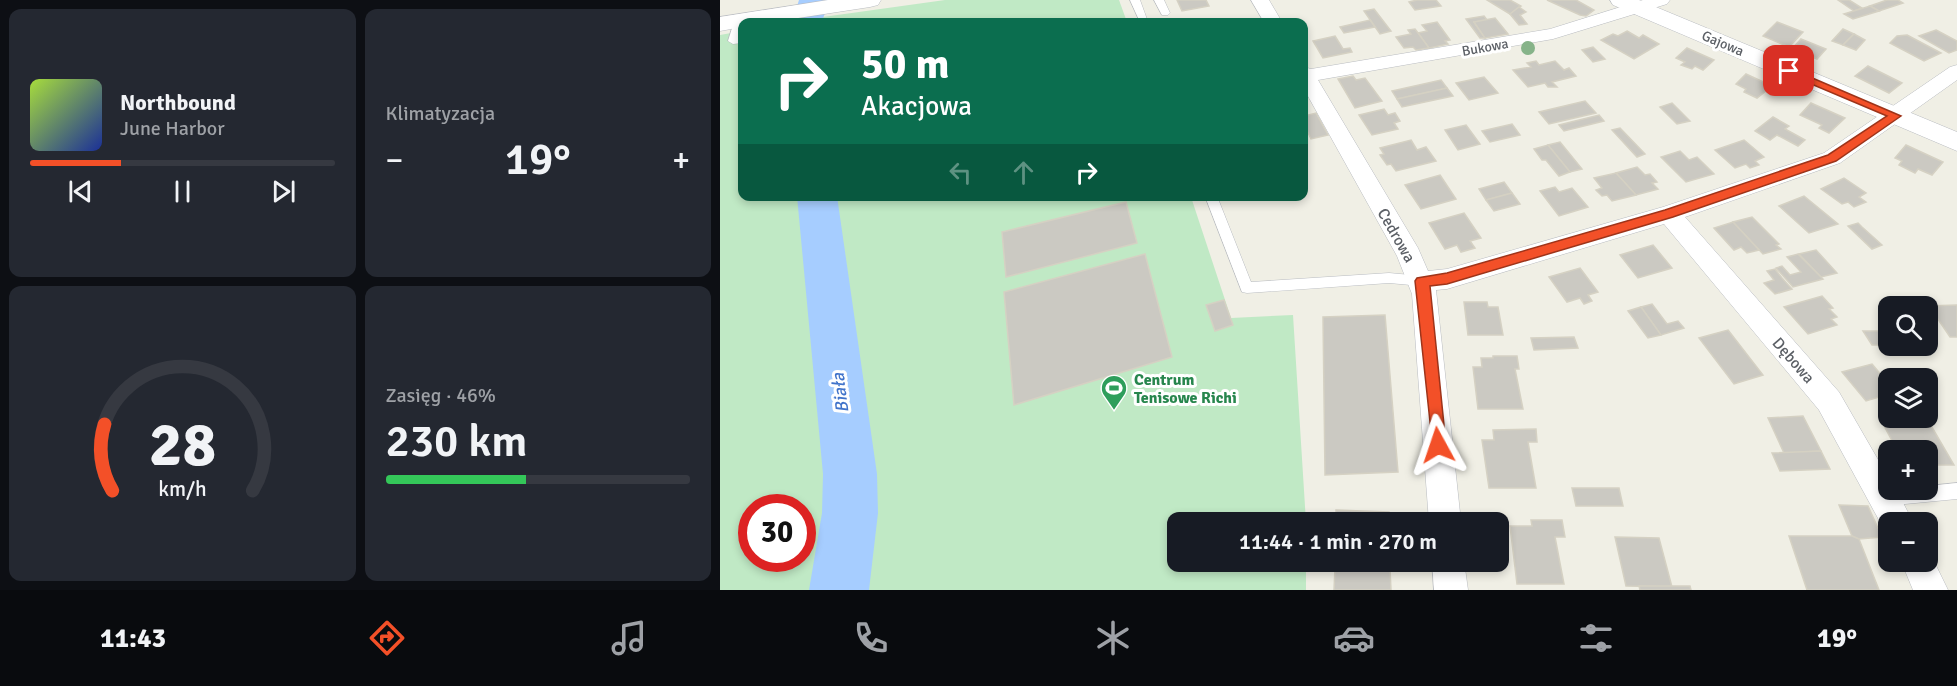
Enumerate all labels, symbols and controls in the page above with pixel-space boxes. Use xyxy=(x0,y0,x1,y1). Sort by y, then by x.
street label: Gajowa xyxy=(1699,27,1746,60)
street label: Bukowa xyxy=(1460,35,1510,60)
text: 50 m xyxy=(861,39,950,90)
icon: right xyxy=(762,42,840,120)
pin xyxy=(1763,45,1814,96)
icon: arrive xyxy=(1772,54,1805,87)
text: Northbound xyxy=(120,89,236,116)
text: Akacjowa xyxy=(861,90,972,123)
text: Klimatyzacja xyxy=(386,101,495,126)
text: June Harbor xyxy=(120,116,225,141)
text: 19° xyxy=(505,132,571,187)
text: − xyxy=(386,140,403,181)
text: + xyxy=(672,140,690,181)
icon: left xyxy=(944,156,977,189)
icon: ahead xyxy=(1007,156,1040,189)
icon: right xyxy=(1070,156,1103,189)
icon: previous xyxy=(64,175,97,208)
icon: pause xyxy=(166,175,199,208)
icon: next xyxy=(267,175,300,208)
street label: Cedrowa xyxy=(1373,205,1420,266)
map controls xyxy=(1878,296,1938,572)
button: search xyxy=(1878,296,1938,356)
street label: Dębowa xyxy=(1768,334,1819,388)
button: layers xyxy=(1878,368,1938,428)
place label: Centrum Tenisowe Richi xyxy=(1134,370,1237,408)
water label: Biała xyxy=(827,371,853,414)
sports icon: Centrum Tenisowe Richi xyxy=(1099,373,1129,411)
text: Zasięg · 46% xyxy=(386,383,496,408)
text: 28 xyxy=(149,406,216,483)
position arrow xyxy=(1406,413,1470,477)
text: 230 km xyxy=(386,414,528,469)
button: + xyxy=(1878,440,1938,500)
text: km/h xyxy=(158,476,207,502)
speed limit sign: 30 xyxy=(738,494,816,572)
button: − xyxy=(1878,512,1938,572)
text: 11:44 · 1 min · 270 m xyxy=(1239,528,1437,555)
icon: directions xyxy=(366,617,408,659)
icon: music xyxy=(608,617,650,659)
icon: phone xyxy=(850,617,892,659)
icon: climate xyxy=(1092,617,1134,659)
icon: car xyxy=(1333,617,1375,659)
icon: filters xyxy=(1575,617,1617,659)
text: 11:43 xyxy=(100,622,166,655)
text: 19° xyxy=(1817,622,1857,655)

